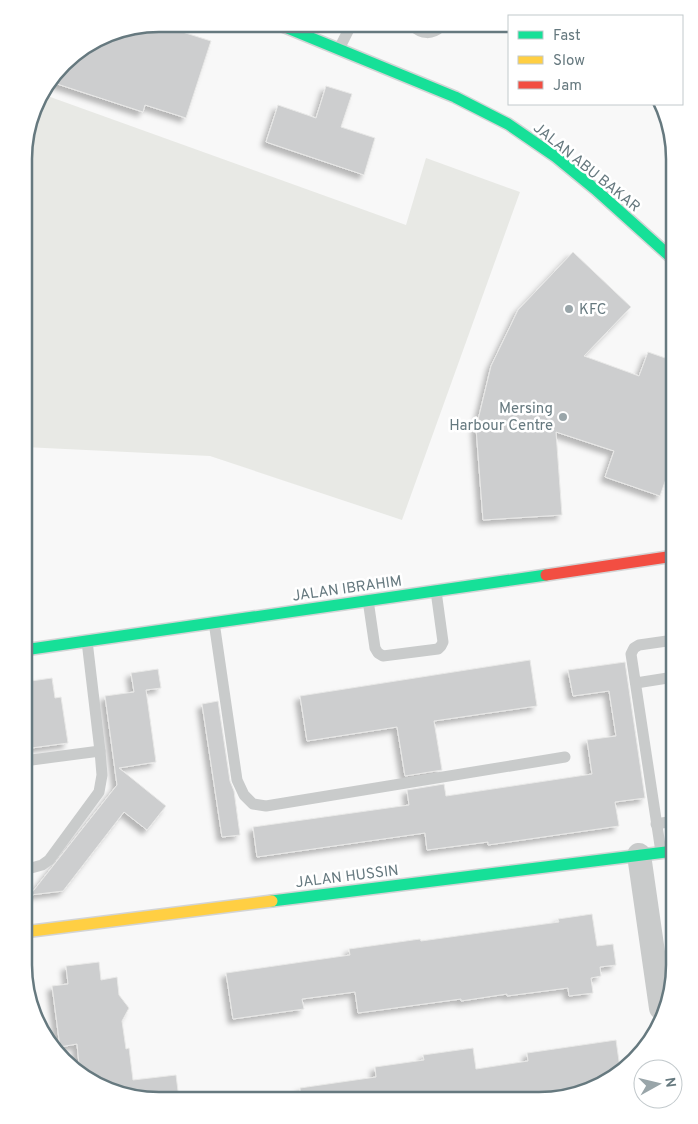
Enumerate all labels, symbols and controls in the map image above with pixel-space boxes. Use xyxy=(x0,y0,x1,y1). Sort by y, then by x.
legend xyxy=(508,15,683,105)
text: Fast xyxy=(553,27,581,46)
text: Slow xyxy=(553,52,585,71)
text: Jam xyxy=(553,77,582,96)
street label: JALAN ABU BAKAR xyxy=(529,119,643,217)
place label: KFC xyxy=(579,301,607,320)
marker: KFC xyxy=(563,303,575,315)
place label: Mersing Harbour Centre xyxy=(449,400,553,436)
marker: Mersing Harbour Centre xyxy=(557,411,569,423)
street label: JALAN IBRAHIM xyxy=(291,572,403,607)
street label: JALAN HUSSIN xyxy=(295,862,400,893)
north arrow xyxy=(633,1059,683,1109)
text: N xyxy=(660,1076,679,1089)

